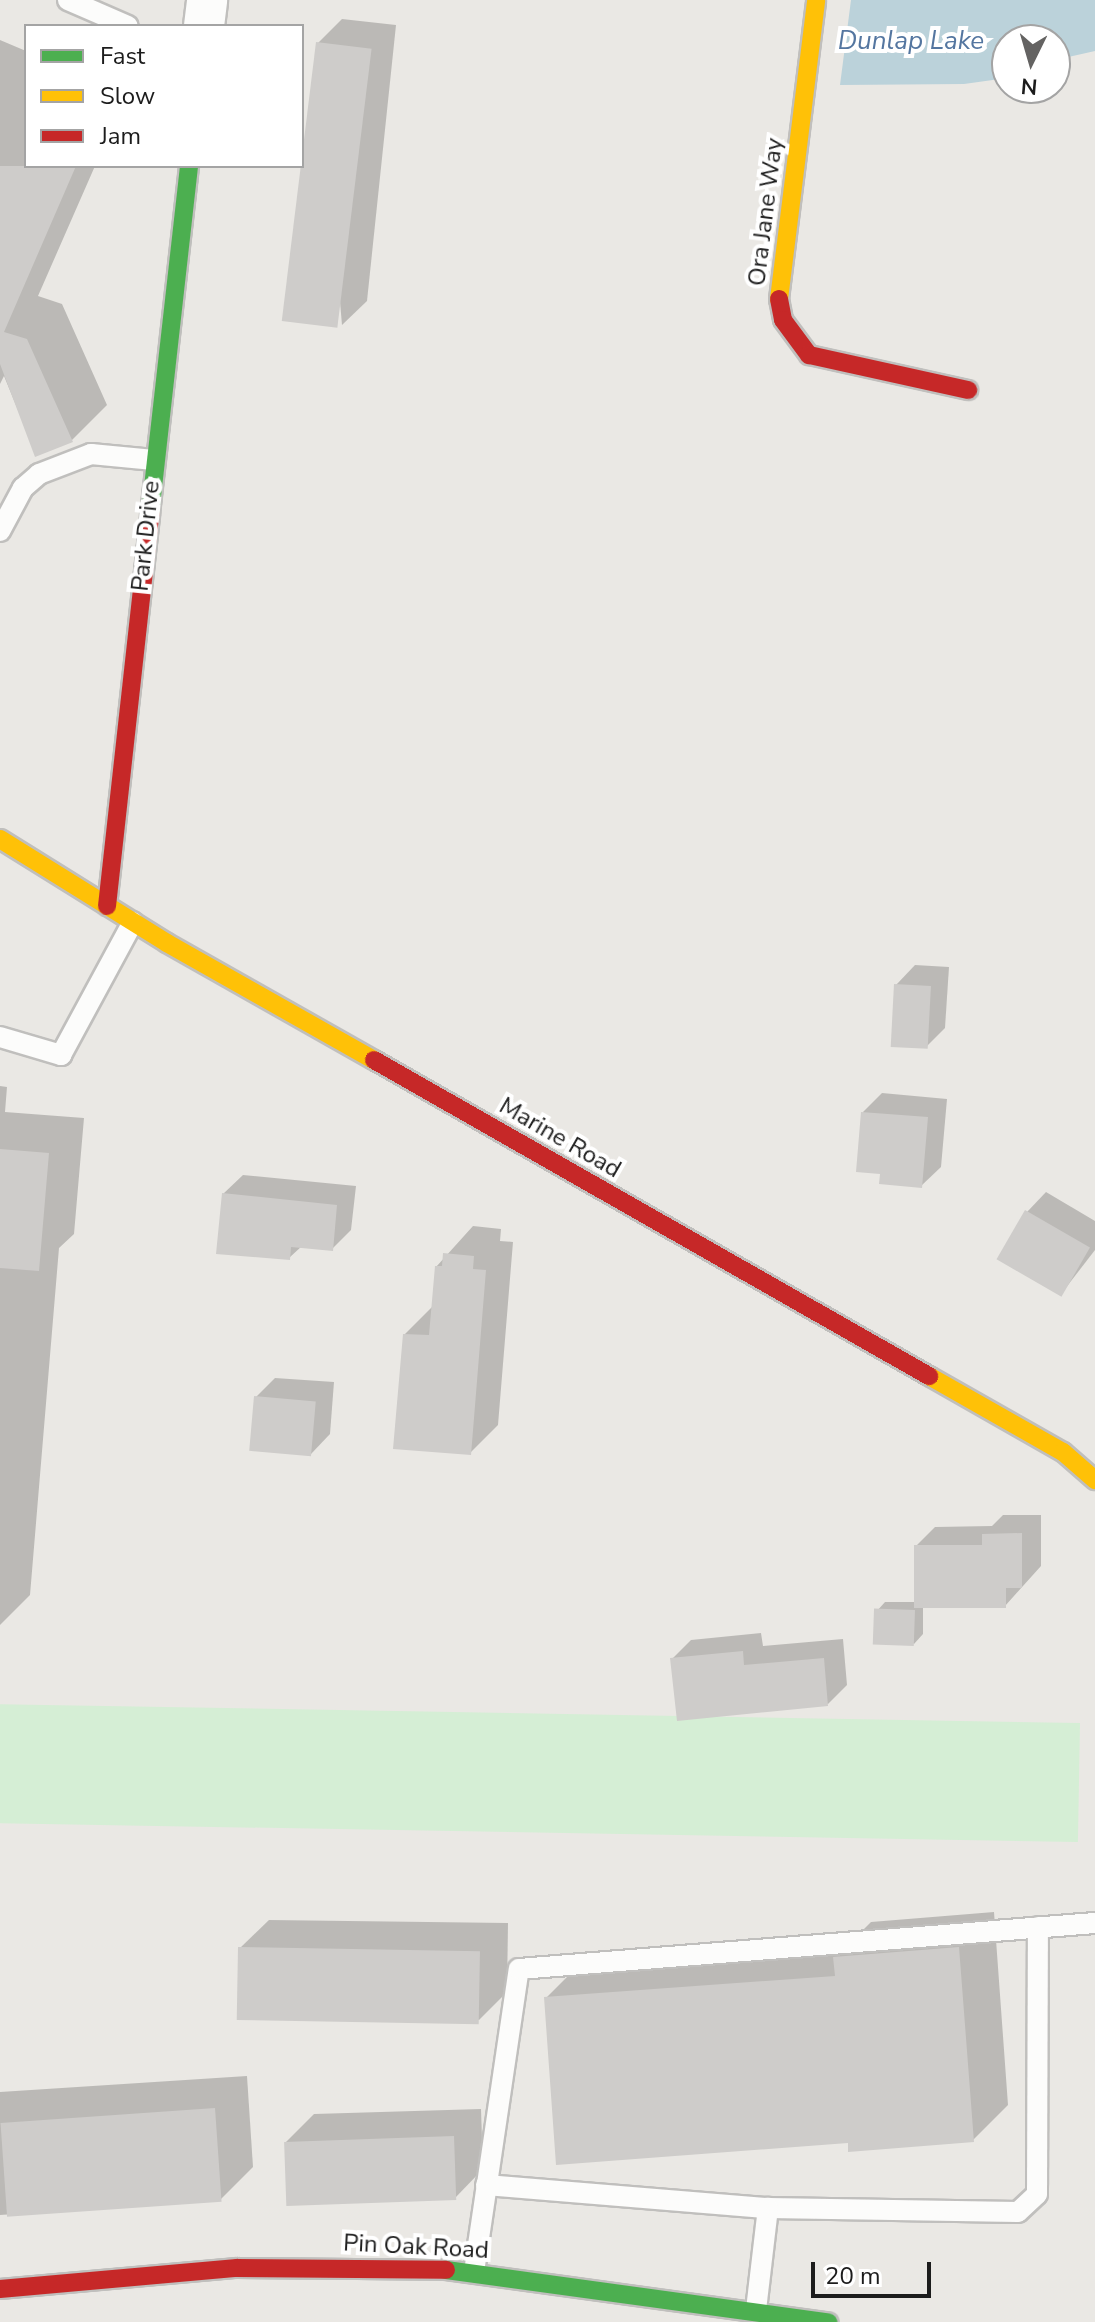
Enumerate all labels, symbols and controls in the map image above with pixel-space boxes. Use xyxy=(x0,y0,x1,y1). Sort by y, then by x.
legend xyxy=(24,24,304,168)
north arrow xyxy=(991,24,1071,104)
water label: Dunlap Lake xyxy=(838,25,984,57)
text: Fast xyxy=(100,40,145,72)
text: N xyxy=(1020,70,1039,102)
text: Slow xyxy=(100,80,155,112)
text: Jam xyxy=(100,120,141,152)
street label: Ora Jane Way xyxy=(743,136,789,288)
street label: Park Drive xyxy=(126,479,166,593)
street label: Marine Road xyxy=(494,1092,626,1184)
street label: Pin Oak Road xyxy=(342,2229,490,2265)
scale bar xyxy=(815,2246,935,2296)
text: 20 m xyxy=(825,2260,881,2292)

